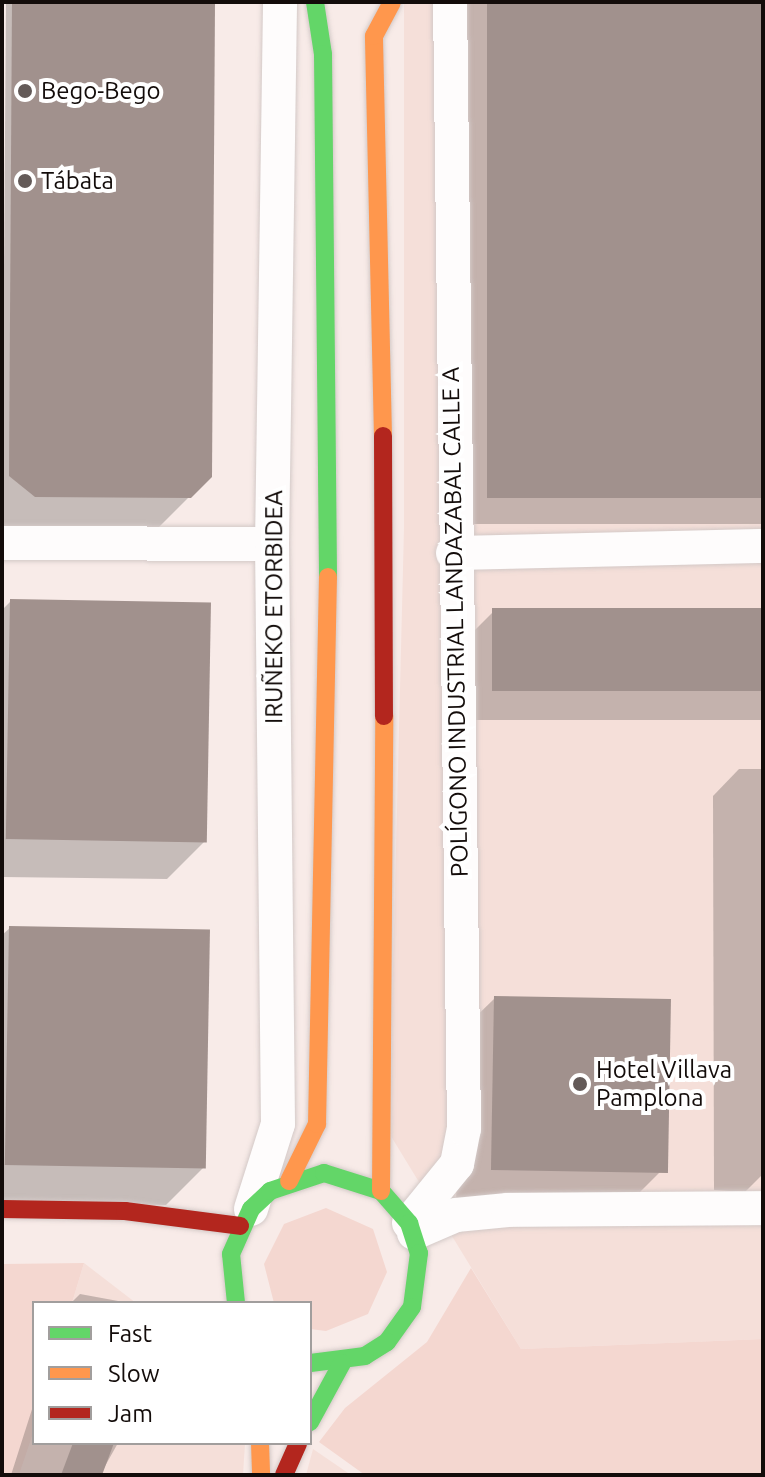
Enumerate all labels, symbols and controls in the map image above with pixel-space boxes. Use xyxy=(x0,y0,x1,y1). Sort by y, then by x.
place label: Bego-Bego xyxy=(41,77,161,105)
marker: Bego-Bego xyxy=(16,82,34,100)
place label: Tábata xyxy=(41,167,114,195)
marker: Tábata xyxy=(16,172,34,190)
street label: POLÍGONO INDUSTRIAL LANDAZABAL CALLE A xyxy=(436,367,474,877)
street label: IRUÑEKO ETORBIDEA xyxy=(260,490,288,724)
place label: Hotel Villava Pamplona xyxy=(596,1056,732,1112)
marker: Hotel Villava Pamplona xyxy=(571,1075,589,1093)
legend xyxy=(32,1301,312,1445)
text: Fast xyxy=(108,1320,152,1347)
text: Slow xyxy=(108,1360,160,1387)
text: Jam xyxy=(108,1400,153,1427)

